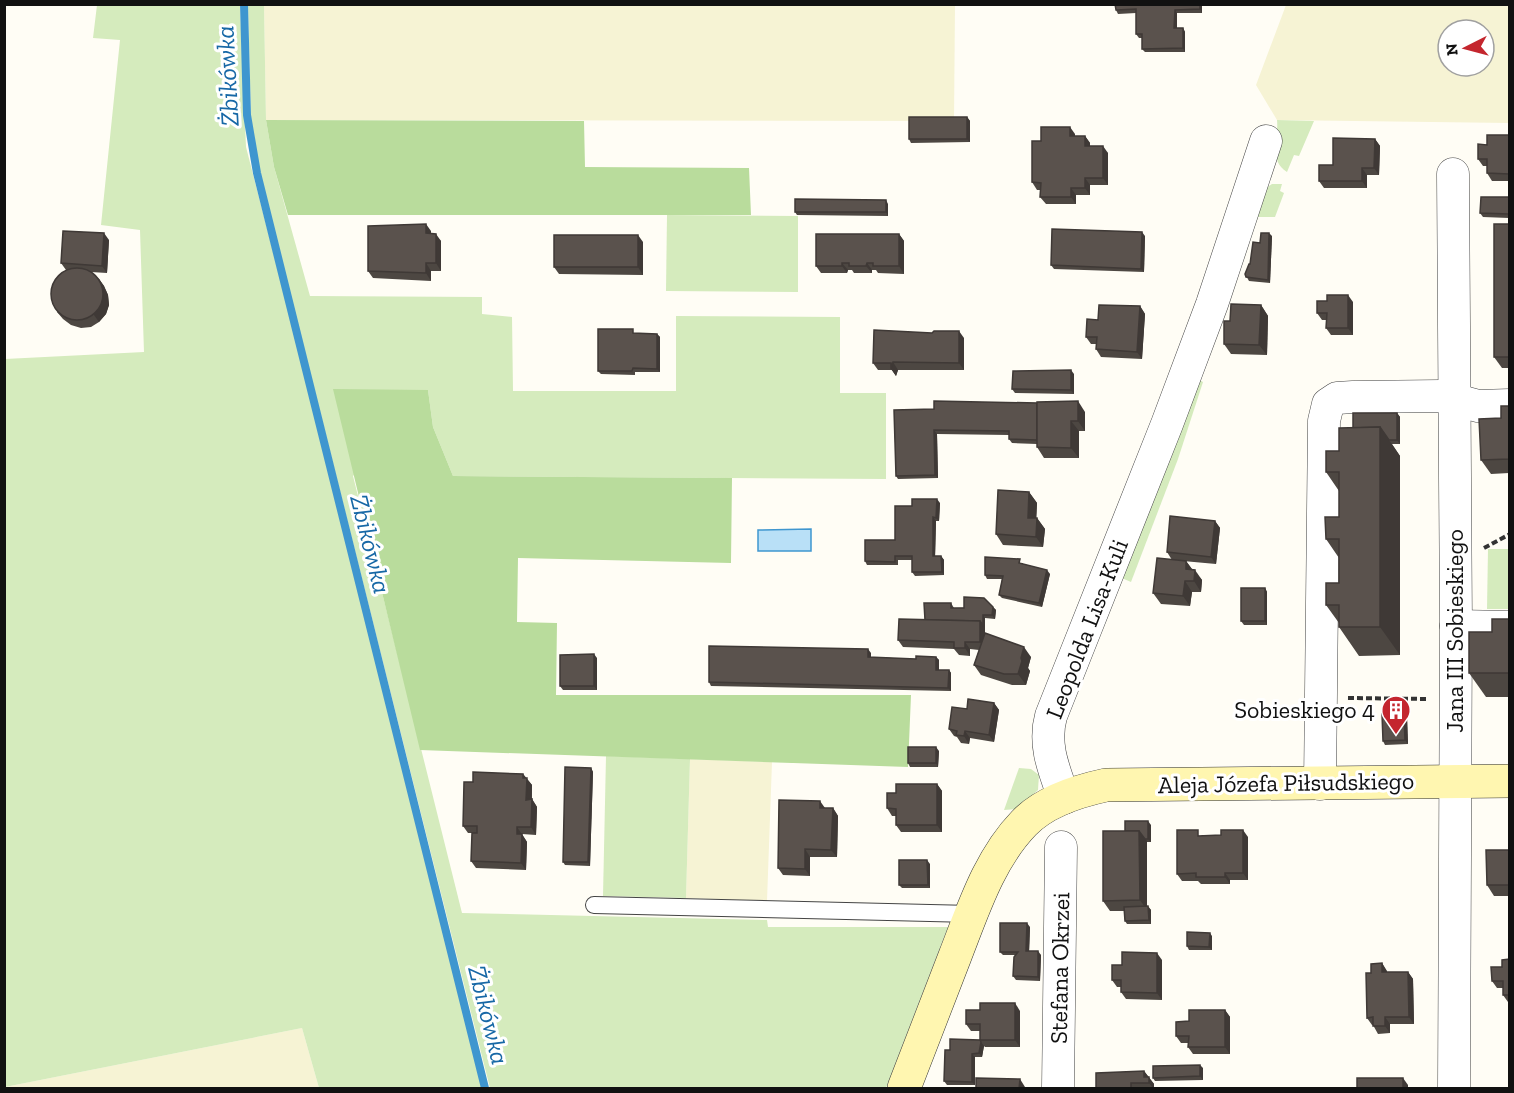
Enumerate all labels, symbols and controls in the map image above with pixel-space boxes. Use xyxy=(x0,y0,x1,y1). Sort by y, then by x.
north arrow xyxy=(1436,18,1496,78)
water label: Żbikówka xyxy=(208,25,246,127)
text: N xyxy=(1441,42,1462,57)
water label: Żbikówka xyxy=(343,491,399,597)
street label: Jana III Sobieskiego xyxy=(1440,529,1469,733)
street label: Leopolda Lisa-Kuli xyxy=(1039,535,1134,723)
building icon: Sobieskiego 4 xyxy=(1380,694,1412,736)
place label: Sobieskiego 4 xyxy=(1234,695,1375,724)
street label: Aleja Józefa Piłsudskiego xyxy=(1158,766,1414,799)
street label: Stefana Okrzei xyxy=(1044,892,1075,1044)
water label: Żbikówka xyxy=(461,962,517,1068)

